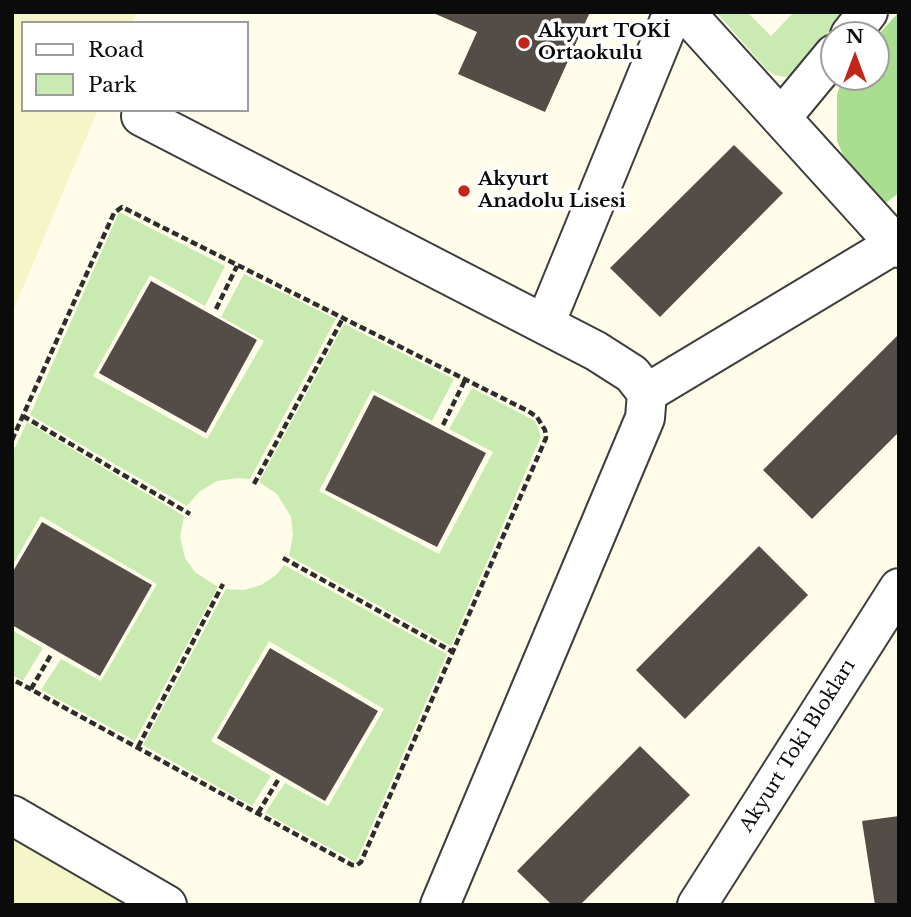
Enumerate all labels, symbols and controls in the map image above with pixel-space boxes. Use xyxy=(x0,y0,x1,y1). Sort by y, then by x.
legend xyxy=(21,21,248,112)
place label: Akyurt TOKİ Ortaokulu xyxy=(538,21,671,65)
north arrow xyxy=(820,21,890,91)
text: N xyxy=(846,25,864,48)
marker: Akyurt TOKİ Ortaokulu xyxy=(516,35,532,51)
text: Road xyxy=(88,37,144,63)
text: Park xyxy=(88,72,137,98)
place label: Akyurt Anadolu Lisesi xyxy=(478,169,626,213)
marker: Akyurt Anadolu Lisesi xyxy=(456,183,472,199)
street label: Akyurt Toki Blokları xyxy=(736,655,860,837)

